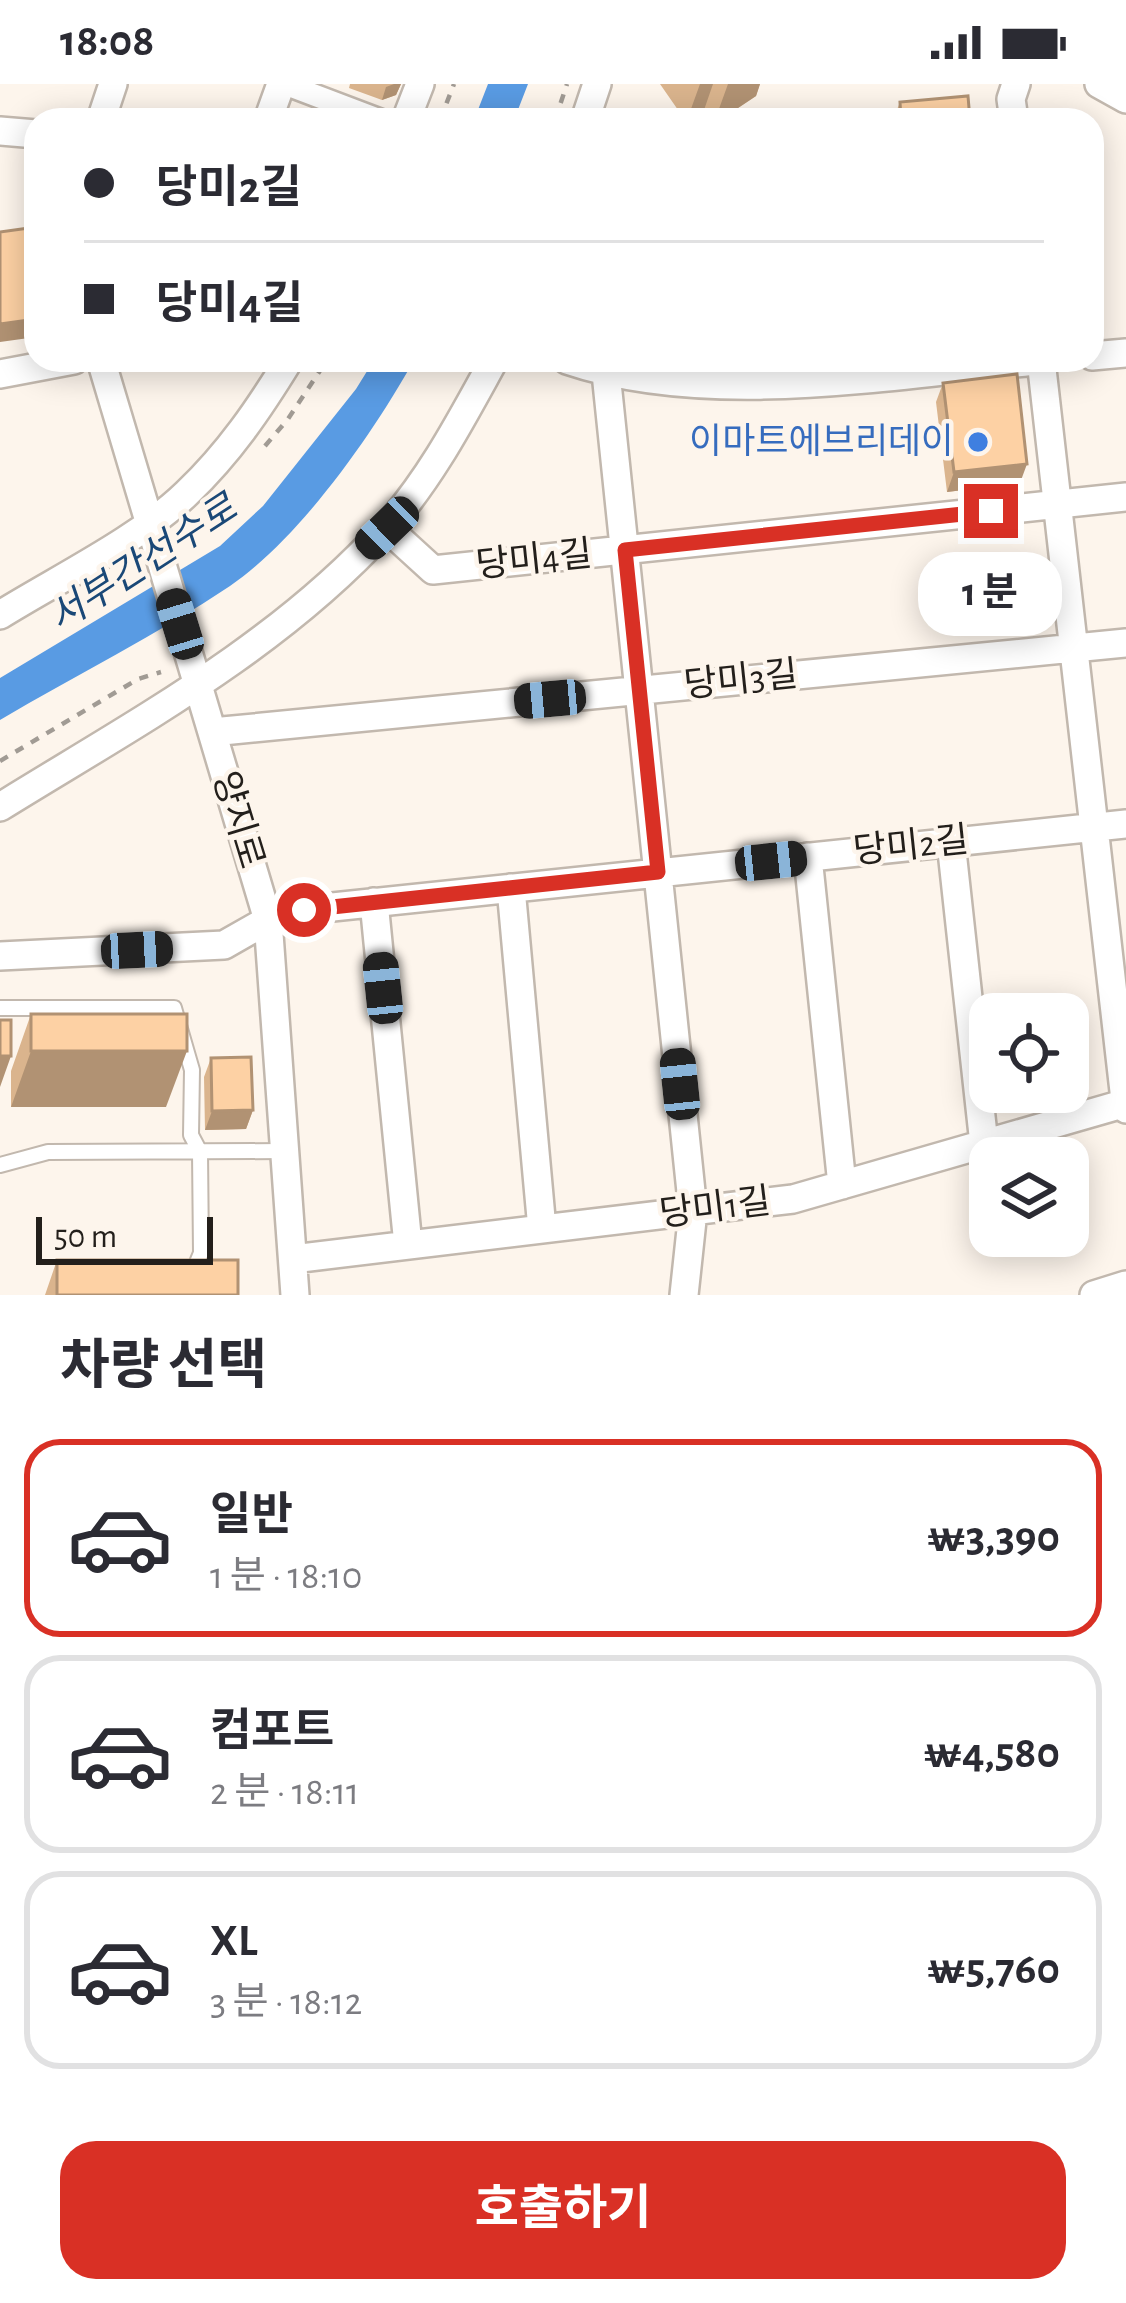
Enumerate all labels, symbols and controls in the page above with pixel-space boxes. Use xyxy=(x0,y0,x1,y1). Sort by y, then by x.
text: 18:08 xyxy=(60,19,154,64)
text: 당미2길 xyxy=(156,166,301,211)
text: 당미4길 xyxy=(156,282,303,327)
place label: 이마트에브리데이 xyxy=(689,423,954,460)
marker: 이마트에브리데이 xyxy=(965,429,991,455)
route end xyxy=(964,484,1018,538)
water label: 서부간선수로 xyxy=(41,486,246,639)
car xyxy=(349,490,425,566)
street label: 당미4길 xyxy=(474,535,594,584)
callout: 1 분 xyxy=(919,553,1063,637)
text: 1 분 xyxy=(962,574,1018,613)
car xyxy=(152,584,208,664)
street label: 당미3길 xyxy=(682,655,800,704)
car xyxy=(513,678,587,720)
street label: 양지로 xyxy=(206,767,271,873)
street label: 당미2길 xyxy=(851,821,970,870)
car xyxy=(733,839,809,883)
route start xyxy=(277,883,331,937)
car xyxy=(100,930,174,970)
car xyxy=(361,950,405,1026)
map controls xyxy=(969,993,1089,1257)
button: locate xyxy=(969,993,1089,1113)
car xyxy=(658,1046,702,1122)
button: layers xyxy=(969,1137,1089,1257)
street label: 당미1길 xyxy=(657,1182,773,1233)
scale bar xyxy=(36,1211,213,1264)
text: 50 m xyxy=(54,1221,117,1254)
text: 차량 선택 xyxy=(60,1340,267,1394)
icon: car xyxy=(66,1484,174,1592)
text: 일반 xyxy=(210,1493,293,1538)
text: ₩3,390 xyxy=(927,1515,1060,1560)
text: 1 분 · 18:10 xyxy=(210,1557,362,1596)
icon: car xyxy=(66,1700,174,1808)
text: 컴포트 xyxy=(210,1709,334,1754)
text: ₩4,580 xyxy=(923,1731,1060,1776)
text: 2 분 · 18:11 xyxy=(210,1773,360,1812)
icon: car xyxy=(66,1916,174,2024)
text: XL xyxy=(210,1919,258,1964)
text: ₩5,760 xyxy=(927,1947,1060,1992)
text: 3 분 · 18:12 xyxy=(210,1983,362,2022)
button: 호출하기 xyxy=(60,2141,1066,2279)

